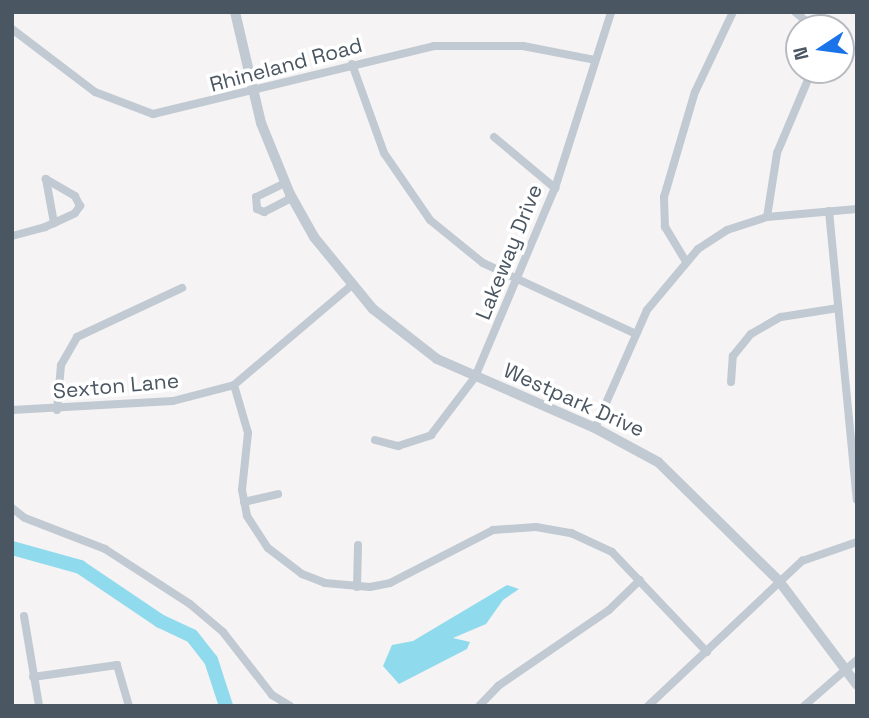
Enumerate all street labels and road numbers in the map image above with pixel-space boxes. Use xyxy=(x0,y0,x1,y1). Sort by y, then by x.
street label: Rhineland Road xyxy=(207,32,365,98)
street label: Lakeway Drive xyxy=(470,181,548,323)
street label: Westpark Drive xyxy=(500,358,648,442)
street label: Sexton Lane xyxy=(52,368,180,404)

